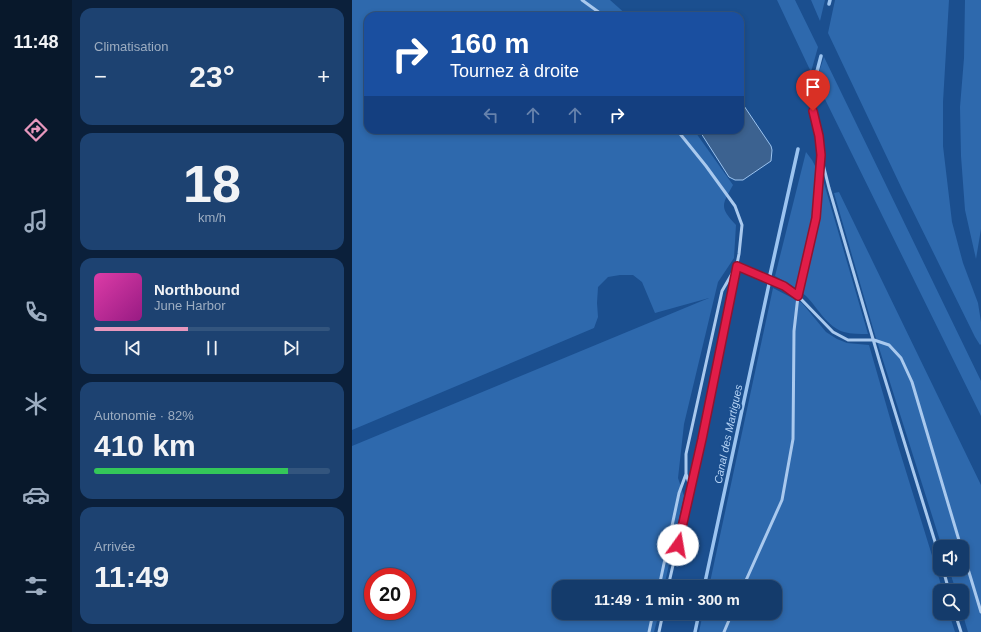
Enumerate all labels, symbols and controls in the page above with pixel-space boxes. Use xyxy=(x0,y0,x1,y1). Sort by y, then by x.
icon: right xyxy=(384,28,436,80)
text: 160 m xyxy=(450,28,529,59)
text: 11:48 xyxy=(13,32,59,52)
text: Climatisation xyxy=(94,39,168,54)
text: 23° xyxy=(189,60,235,93)
text: Tournez à droite xyxy=(450,61,579,81)
text: − xyxy=(94,64,107,89)
text: + xyxy=(317,64,330,89)
pin xyxy=(796,70,830,111)
icon: arrive xyxy=(802,76,824,98)
icon: left xyxy=(480,104,502,126)
icon: ahead xyxy=(522,104,544,126)
icon: ahead xyxy=(564,104,586,126)
icon: right xyxy=(606,104,628,126)
icon: directions xyxy=(22,116,50,144)
text: 18 xyxy=(183,155,241,213)
icon: music xyxy=(22,207,50,235)
text: km/h xyxy=(198,210,226,225)
text: Northbound xyxy=(154,281,240,298)
icon: phone xyxy=(22,298,50,326)
text: June Harbor xyxy=(154,298,226,313)
icon: previous xyxy=(122,337,144,359)
icon: pause xyxy=(201,337,223,359)
icon: next xyxy=(280,337,302,359)
water label: Canal des Martigues xyxy=(712,383,744,485)
icon: climate xyxy=(22,390,50,418)
text: Autonomie · 82% xyxy=(94,408,194,423)
text: 410 km xyxy=(94,429,196,462)
icon: car xyxy=(22,481,50,509)
position arrow xyxy=(657,524,699,566)
text: Arrivée xyxy=(94,539,135,554)
map controls xyxy=(933,540,969,620)
button: sound xyxy=(933,540,969,576)
text: 11:49 xyxy=(94,560,169,593)
speed limit sign: 20 xyxy=(364,568,416,620)
icon: filters xyxy=(22,572,50,600)
button: search xyxy=(933,584,969,620)
text: 11:49 · 1 min · 300 m xyxy=(594,591,740,608)

